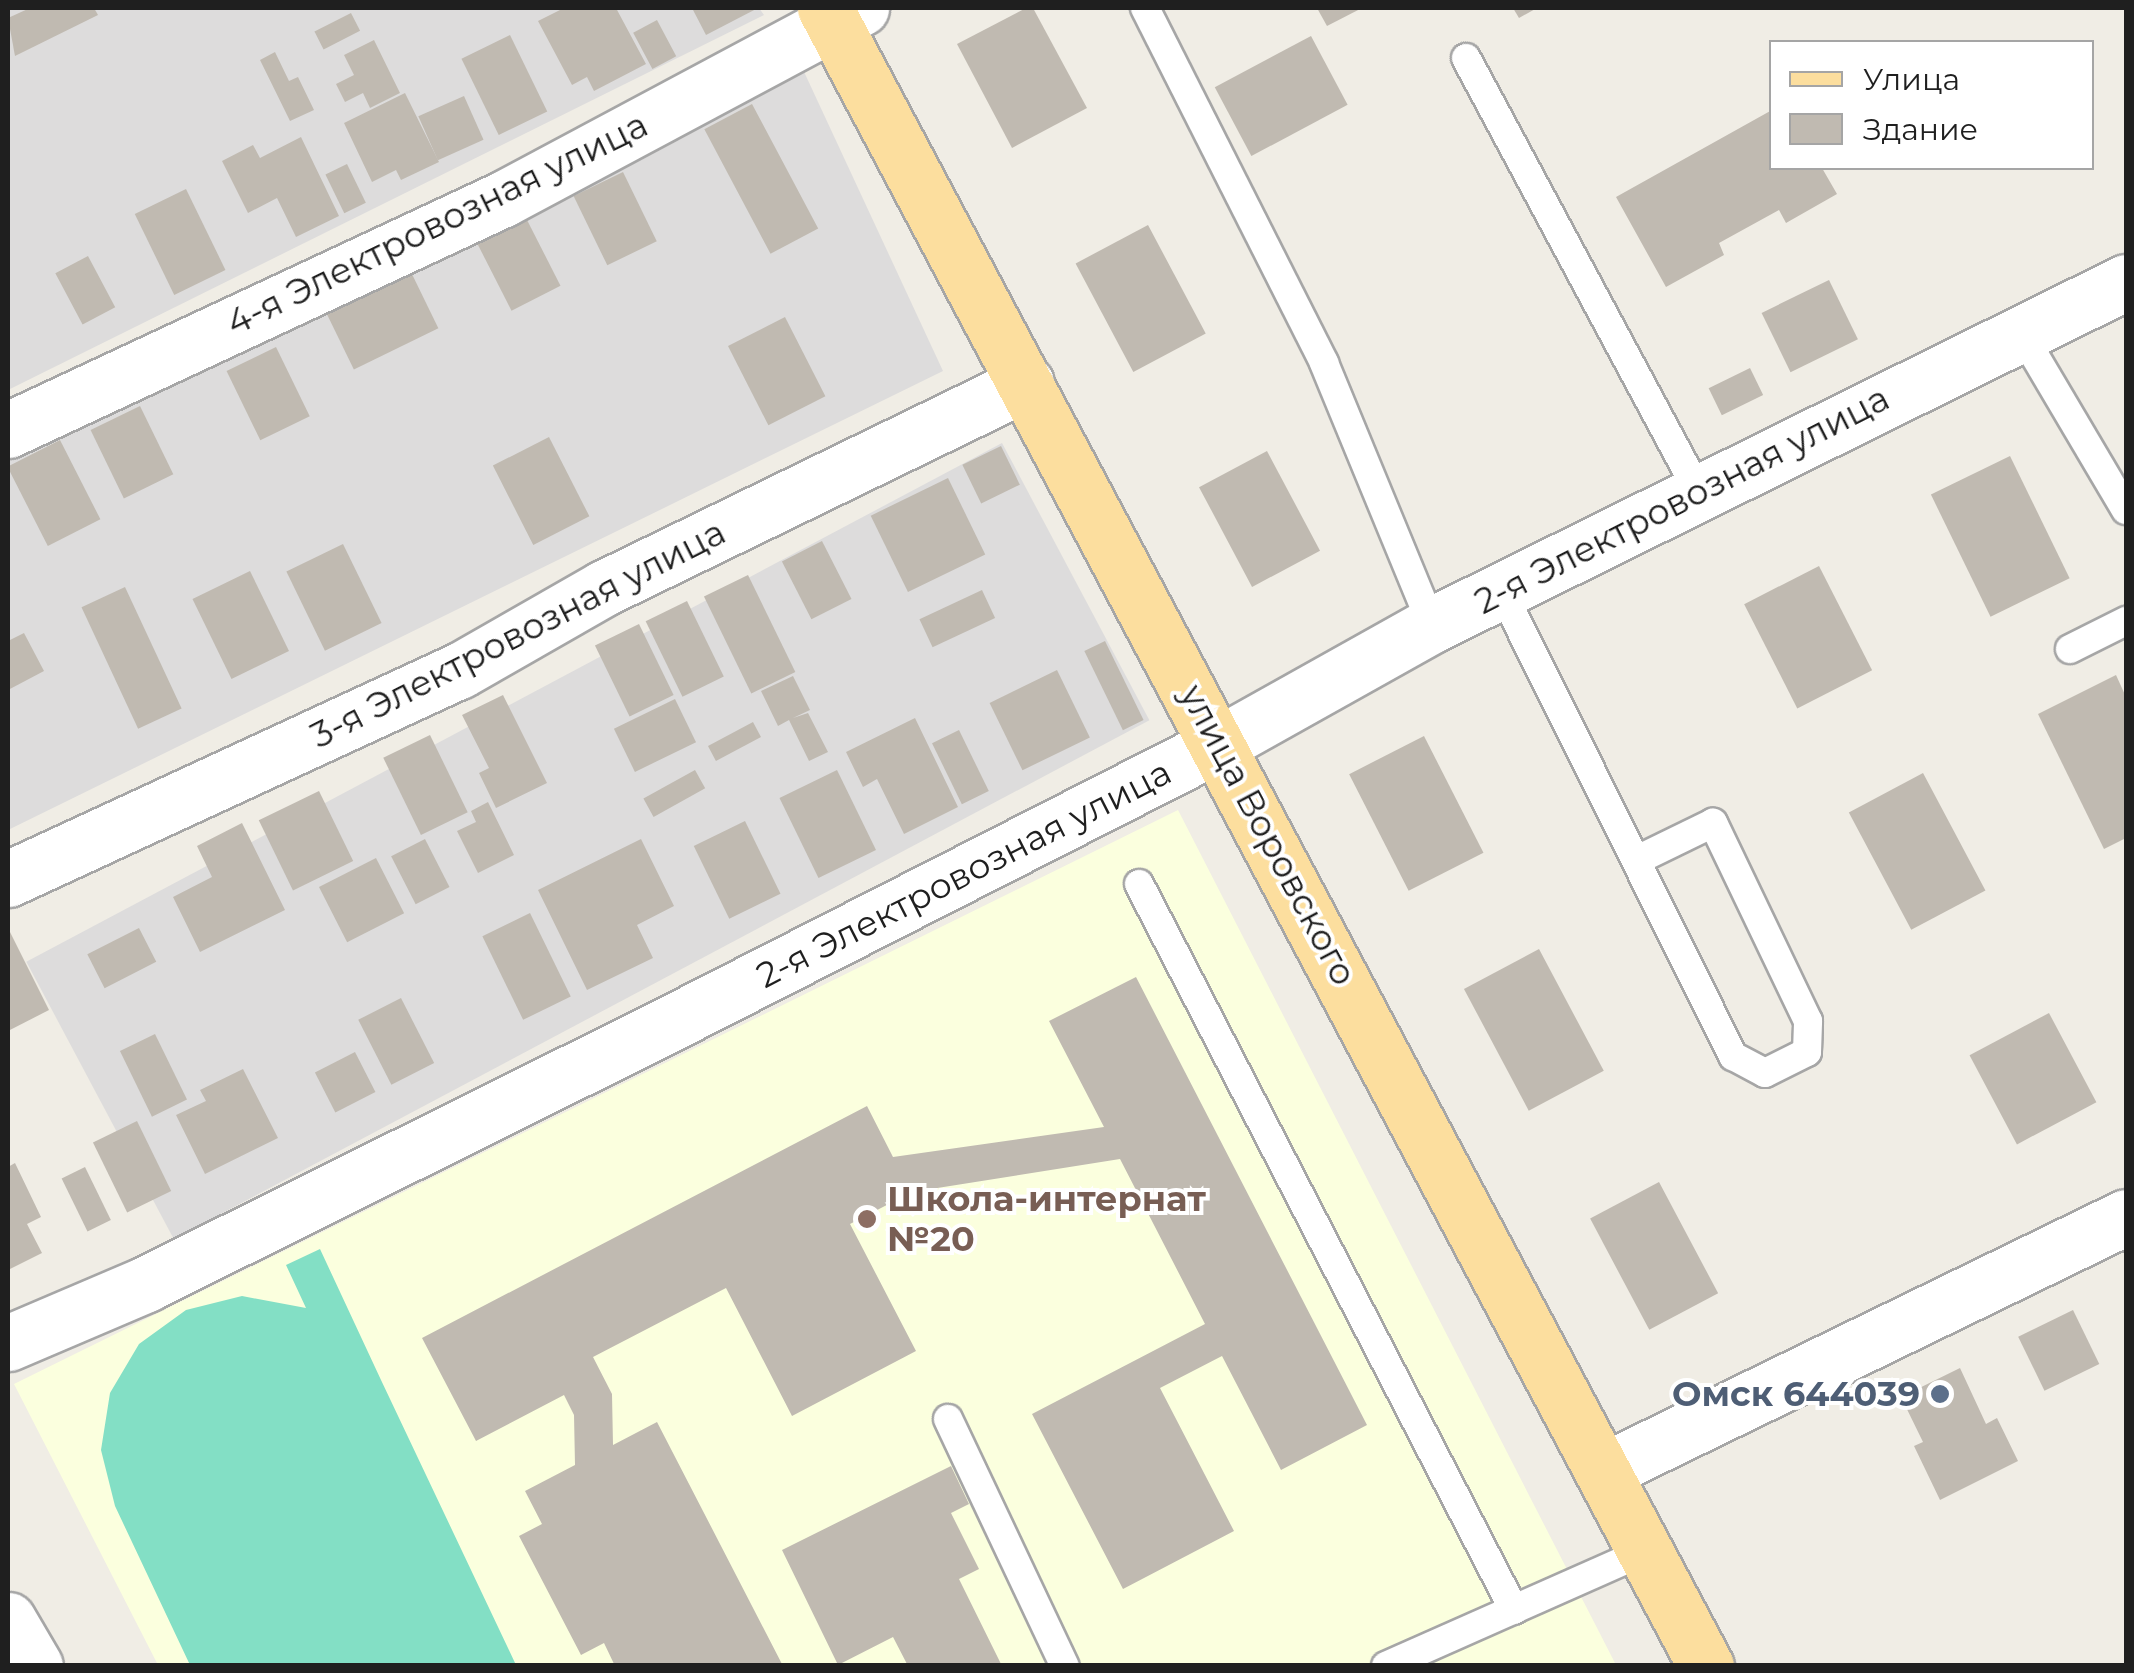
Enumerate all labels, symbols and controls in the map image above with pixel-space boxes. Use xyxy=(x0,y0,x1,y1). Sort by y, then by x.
legend xyxy=(1769,40,2094,170)
text: Улица xyxy=(1863,61,1960,98)
street label: 4-я Электровозная улица xyxy=(220,104,654,344)
text: Здание xyxy=(1863,111,1978,148)
street label: 2-я Электровозная улица xyxy=(1468,377,1896,623)
street label: 3-я Электровозная улица xyxy=(304,511,732,757)
street label: улица Воровского xyxy=(1171,678,1365,992)
street label: 2-я Электровозная улица xyxy=(750,751,1178,997)
place label: Школа-интернат №20 xyxy=(887,1178,1206,1260)
marker: Школа-интернат №20 xyxy=(856,1208,878,1230)
place label: Омск 644039 xyxy=(1672,1373,1920,1415)
marker: Омск 644039 xyxy=(1929,1383,1951,1405)

